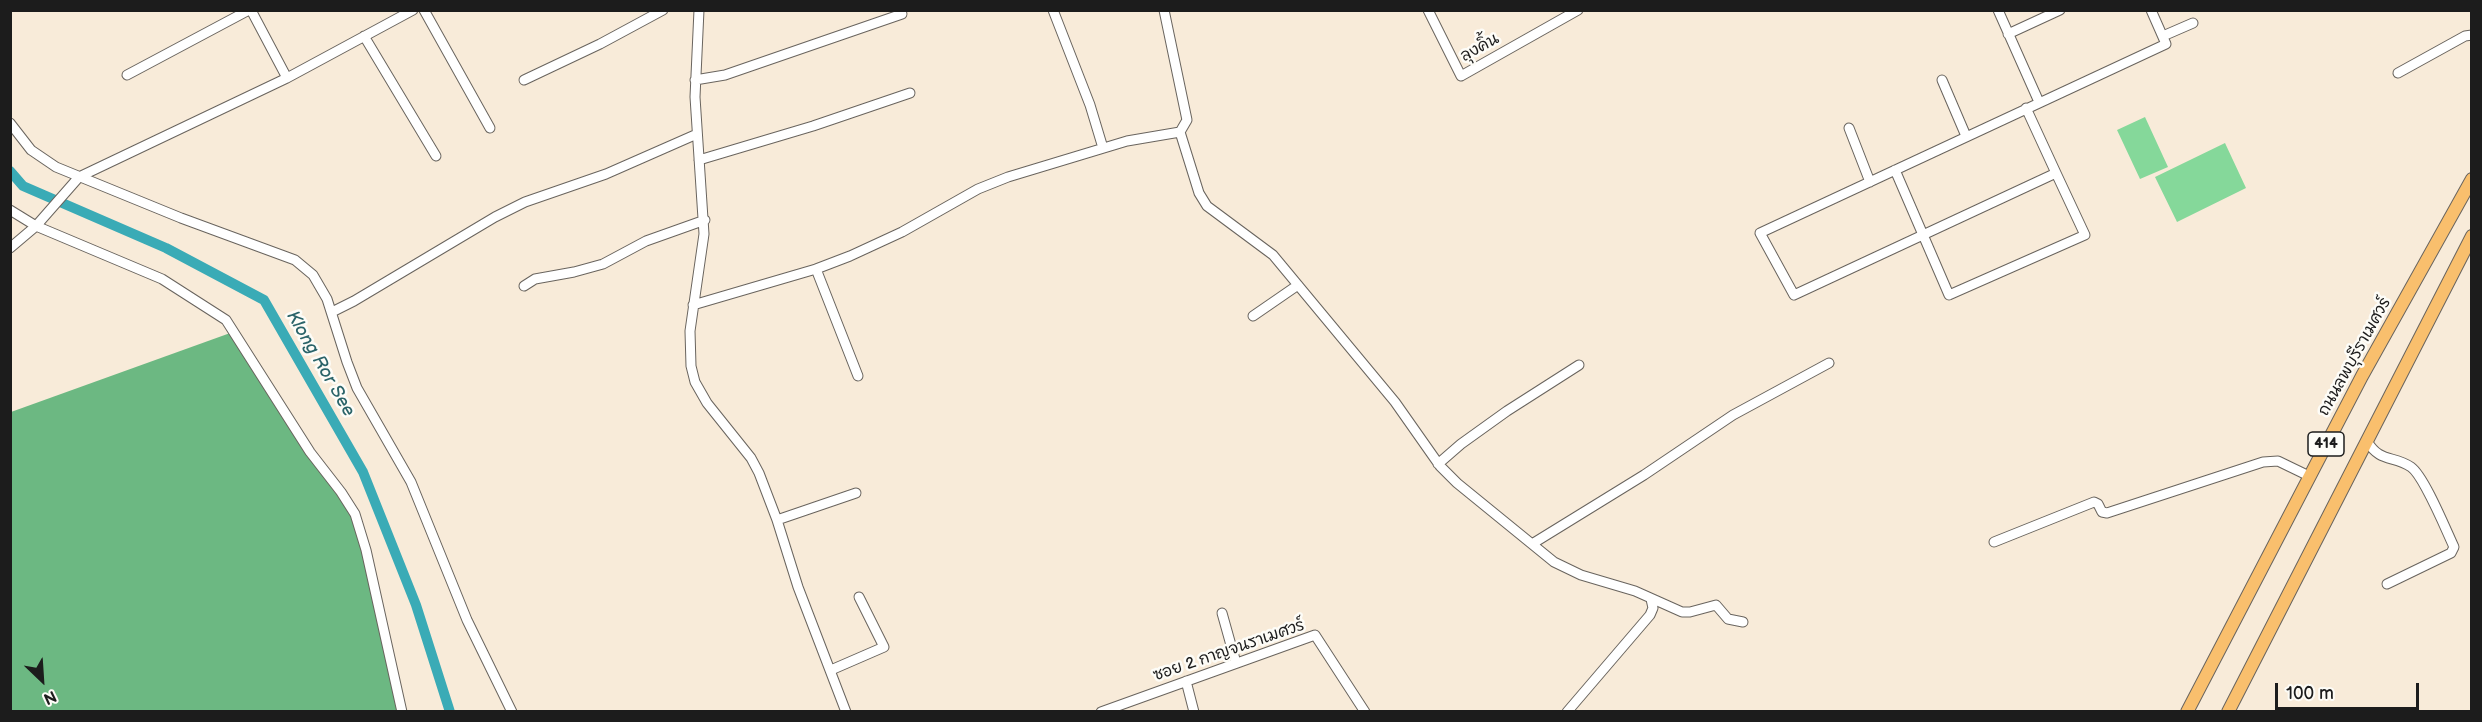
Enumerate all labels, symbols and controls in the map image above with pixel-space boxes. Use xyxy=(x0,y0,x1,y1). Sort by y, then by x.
street label: ลุงคิ้น xyxy=(1457,30,1503,66)
street label: ถนนลพบุรีราเมศวร์ xyxy=(2315,295,2395,419)
water label: Klong Ror See xyxy=(281,307,359,421)
road number: 414 xyxy=(2308,432,2344,456)
street label: ซอย 2 กาญจนราเมศวร์ xyxy=(1151,616,1307,686)
north arrow xyxy=(12,650,72,710)
scale bar xyxy=(2278,671,2422,709)
text: 100 m xyxy=(2286,683,2334,704)
text: N xyxy=(40,686,59,708)

